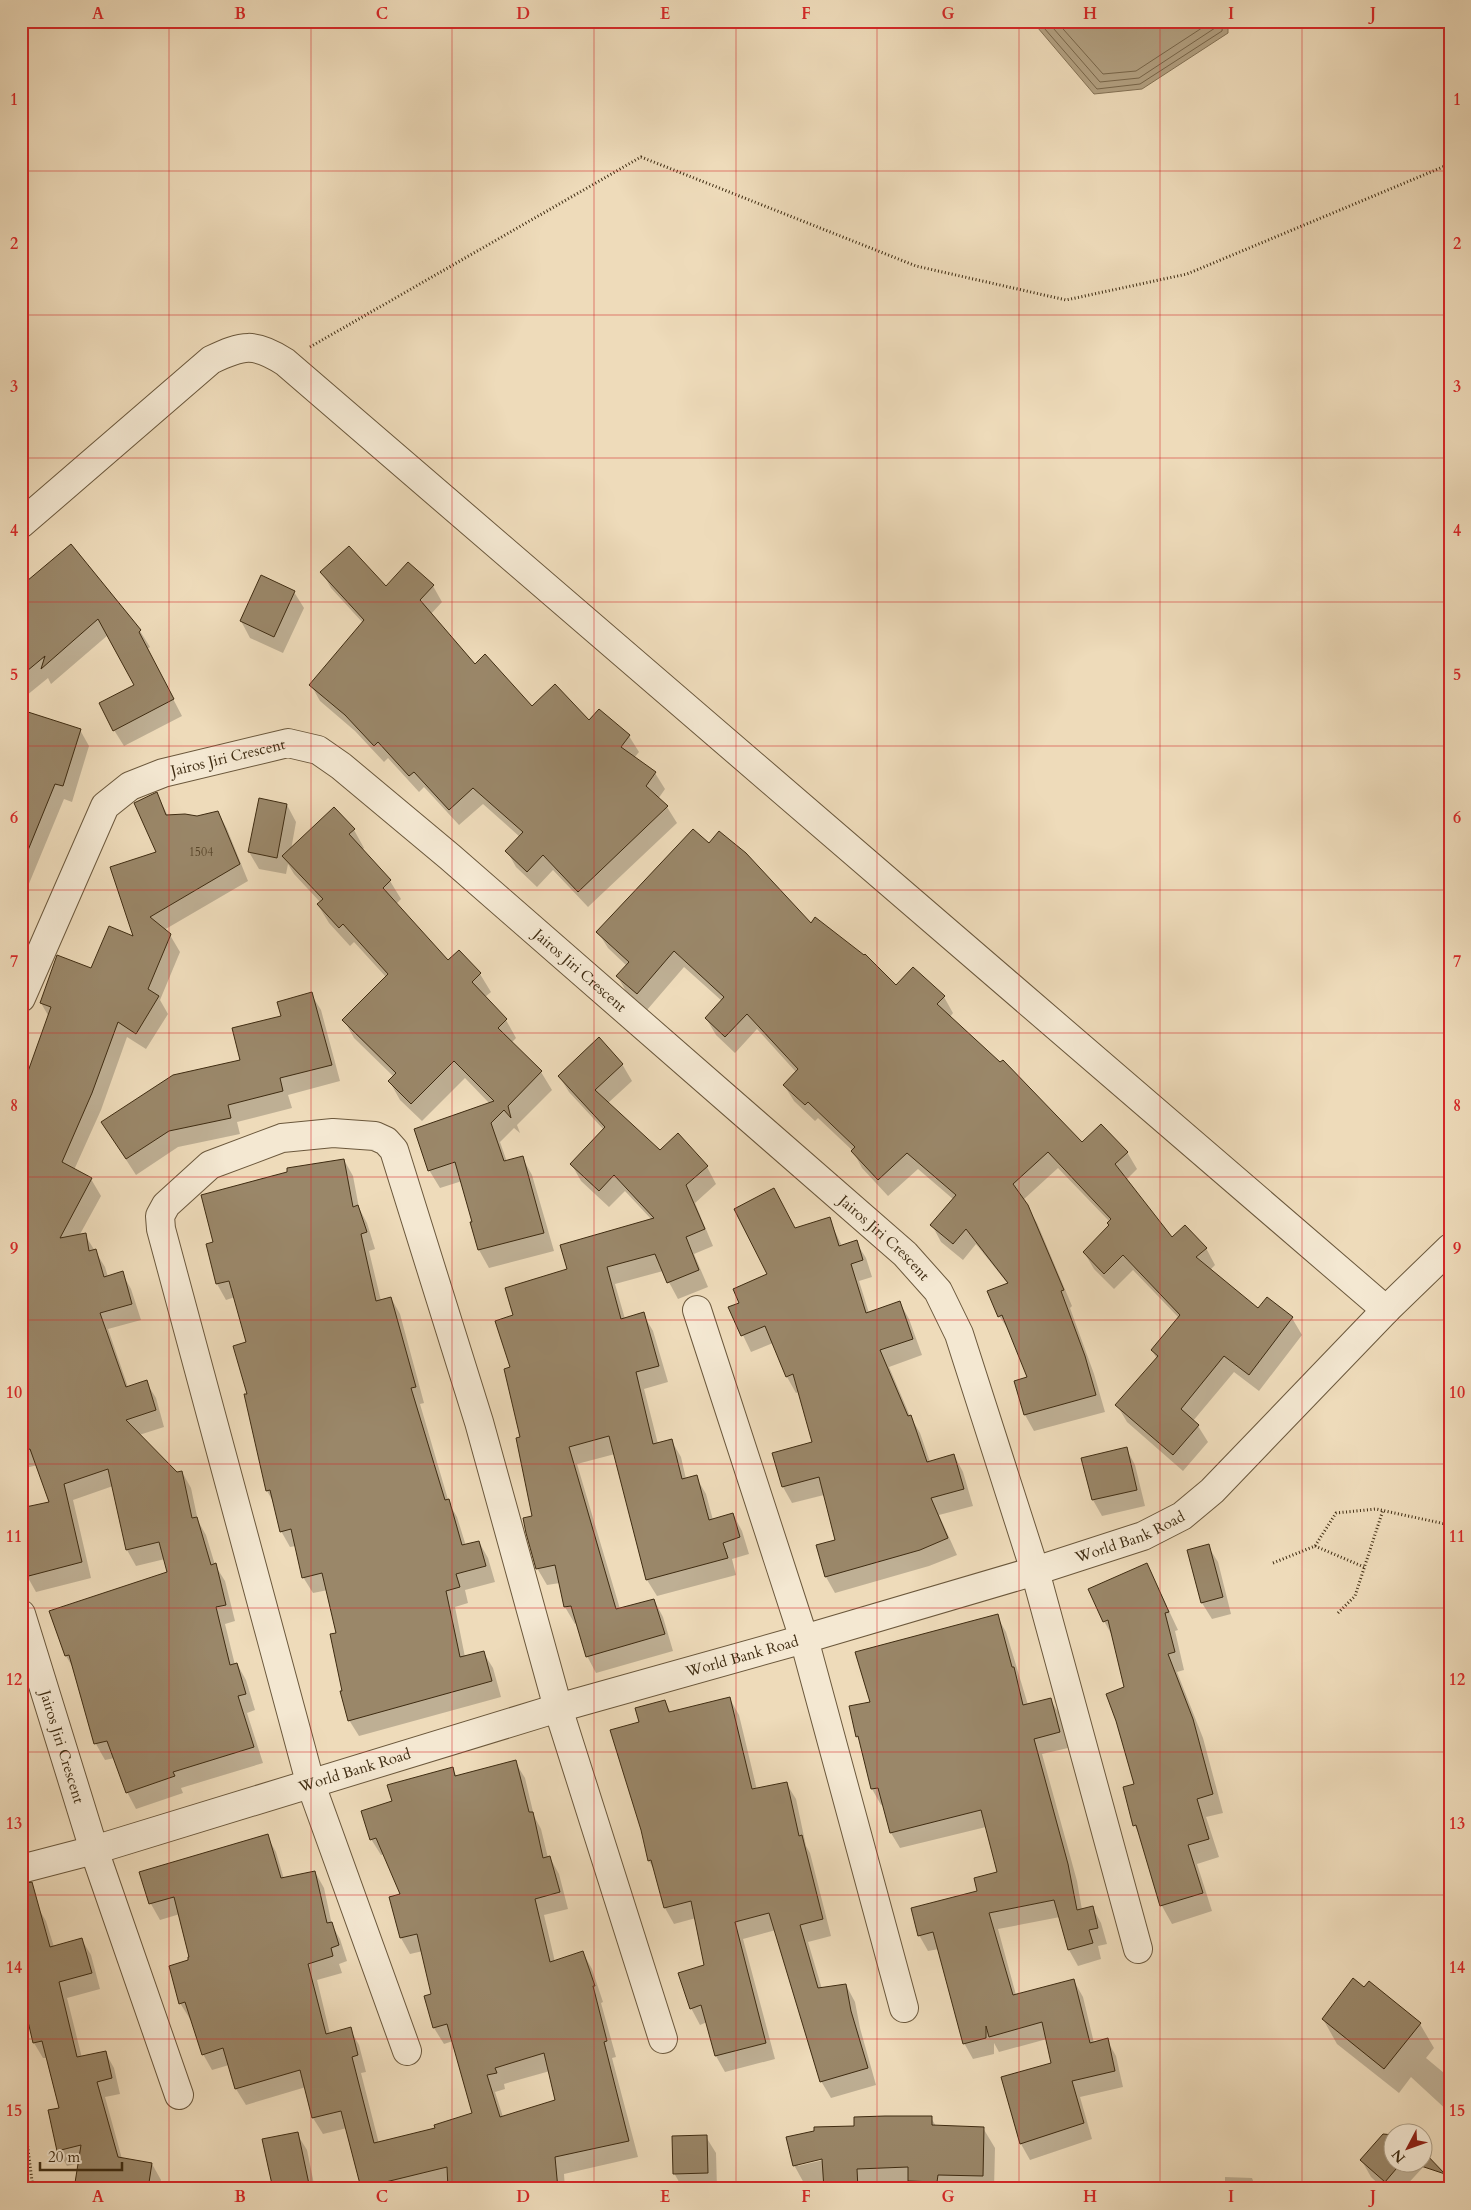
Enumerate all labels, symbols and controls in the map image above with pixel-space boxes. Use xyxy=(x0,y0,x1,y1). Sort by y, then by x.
text: A xyxy=(92,3,104,25)
text: B xyxy=(234,3,246,25)
text: C xyxy=(376,3,388,25)
text: D xyxy=(516,3,530,25)
text: E xyxy=(660,3,670,25)
text: F xyxy=(801,3,811,25)
text: G xyxy=(941,3,955,25)
text: H xyxy=(1083,3,1097,25)
text: I xyxy=(1228,3,1234,25)
text: J xyxy=(1368,3,1376,25)
text: 1 xyxy=(10,89,18,111)
text: 1 xyxy=(1453,89,1461,111)
text: 2 xyxy=(10,233,18,255)
text: 2 xyxy=(1453,233,1461,255)
text: 3 xyxy=(10,376,18,398)
text: 3 xyxy=(1453,376,1461,398)
text: 4 xyxy=(10,520,18,542)
text: 4 xyxy=(1453,520,1461,542)
text: 5 xyxy=(10,664,18,686)
text: 5 xyxy=(1453,664,1461,686)
street label: Jairos Jiri Crescent xyxy=(167,734,288,781)
text: 6 xyxy=(10,807,18,829)
text: 6 xyxy=(1453,807,1461,829)
house number: 1504 xyxy=(189,844,213,860)
street label: Jairos Jiri Crescent xyxy=(528,923,631,1017)
text: 7 xyxy=(10,951,18,973)
text: 7 xyxy=(1453,951,1461,973)
text: 8 xyxy=(10,1095,18,1117)
text: 8 xyxy=(1453,1095,1461,1117)
street label: Jairos Jiri Crescent xyxy=(833,1189,934,1285)
text: 9 xyxy=(10,1238,18,1260)
text: 9 xyxy=(1453,1238,1461,1260)
text: 10 xyxy=(6,1382,22,1404)
text: 10 xyxy=(1449,1382,1465,1404)
street label: World Bank Road xyxy=(1072,1506,1188,1568)
text: 11 xyxy=(6,1526,22,1548)
text: 11 xyxy=(1449,1526,1465,1548)
street label: World Bank Road xyxy=(683,1631,801,1682)
text: 12 xyxy=(6,1669,22,1691)
text: 12 xyxy=(1449,1669,1465,1691)
street label: Jairos Jiri Crescent xyxy=(35,1686,89,1806)
street label: World Bank Road xyxy=(295,1744,413,1797)
text: 13 xyxy=(6,1813,22,1835)
text: 13 xyxy=(1449,1813,1465,1835)
text: 14 xyxy=(6,1957,22,1979)
text: 14 xyxy=(1449,1957,1465,1979)
text: 15 xyxy=(6,2100,22,2122)
text: 15 xyxy=(1449,2100,1465,2122)
north arrow xyxy=(1384,2122,1434,2172)
scale bar xyxy=(40,2140,122,2172)
text: N xyxy=(1387,2145,1410,2167)
text: 20 m xyxy=(48,2147,80,2167)
text: A xyxy=(92,2186,104,2208)
text: B xyxy=(234,2186,246,2208)
text: C xyxy=(376,2186,388,2208)
text: D xyxy=(516,2186,530,2208)
text: E xyxy=(660,2186,670,2208)
text: F xyxy=(801,2186,811,2208)
text: G xyxy=(941,2186,955,2208)
text: H xyxy=(1083,2186,1097,2208)
text: I xyxy=(1228,2186,1234,2208)
text: J xyxy=(1368,2186,1376,2208)

